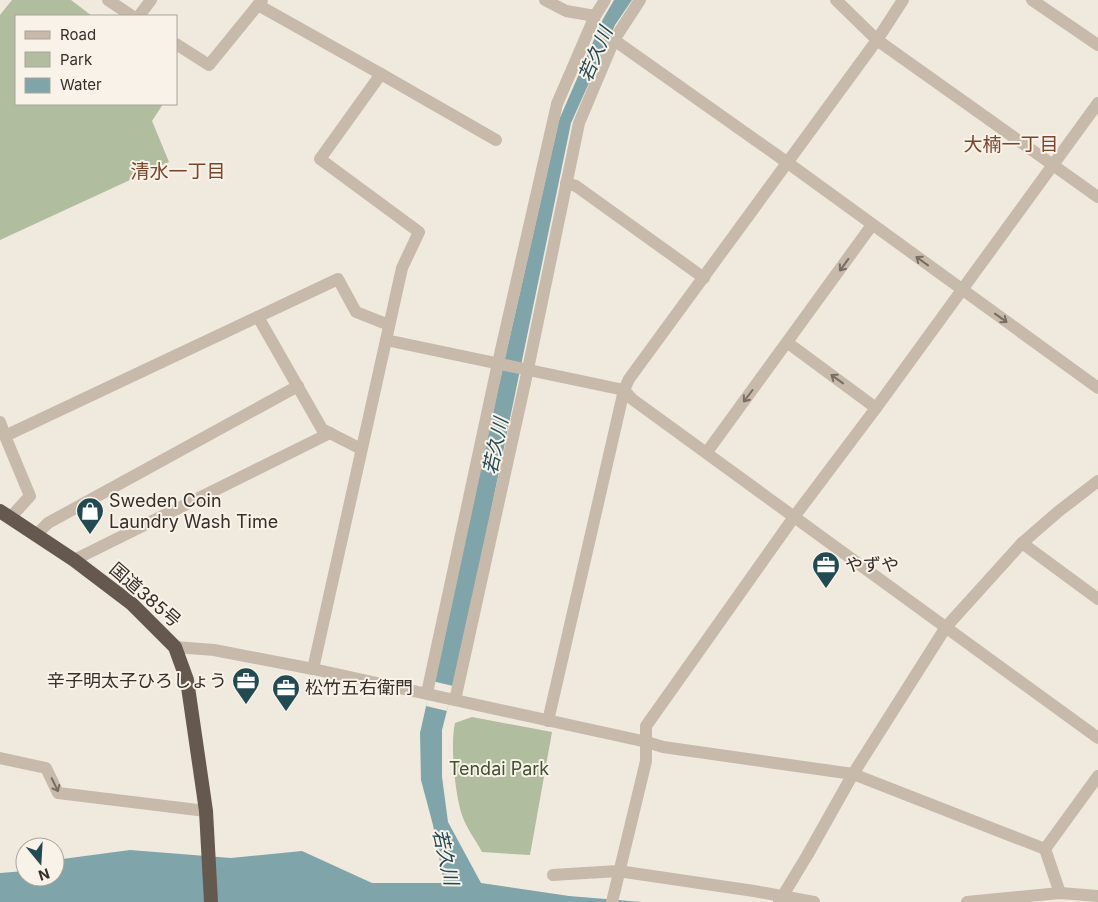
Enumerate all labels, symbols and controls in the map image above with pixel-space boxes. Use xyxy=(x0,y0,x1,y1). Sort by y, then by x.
legend xyxy=(15,15,178,105)
water label: 若久川 xyxy=(574,22,618,85)
text: Road xyxy=(60,25,96,44)
text: Park xyxy=(60,50,93,69)
text: Water xyxy=(60,75,102,94)
district label: 大楠一丁目 xyxy=(963,133,1059,156)
district label: 清水一丁目 xyxy=(130,160,226,183)
one-way arrow xyxy=(915,256,929,266)
one-way arrow xyxy=(839,258,849,272)
one-way arrow xyxy=(994,313,1008,323)
one-way arrow xyxy=(830,374,844,384)
one-way arrow xyxy=(743,389,753,403)
water label: 若久川 xyxy=(478,414,513,476)
place label: Sweden Coin Laundry Wash Time xyxy=(109,490,278,532)
shop icon: Sweden Coin Laundry Wash Time xyxy=(75,496,105,535)
office icon: やずや xyxy=(811,550,841,589)
place label: やずや xyxy=(845,554,899,575)
street label: 国道385号 xyxy=(106,558,185,631)
office icon: 辛子明太子ひろしょう xyxy=(231,666,261,705)
place label: 辛子明太子ひろしょう xyxy=(47,670,227,691)
office icon: 松竹五右衛門 xyxy=(271,673,301,712)
place label: 松竹五右衛門 xyxy=(305,677,413,698)
park label: Tendai Park xyxy=(449,758,549,779)
one-way arrow xyxy=(50,777,60,792)
water label: 若久川 xyxy=(428,827,464,889)
north arrow xyxy=(15,837,65,887)
text: N xyxy=(36,865,52,885)

